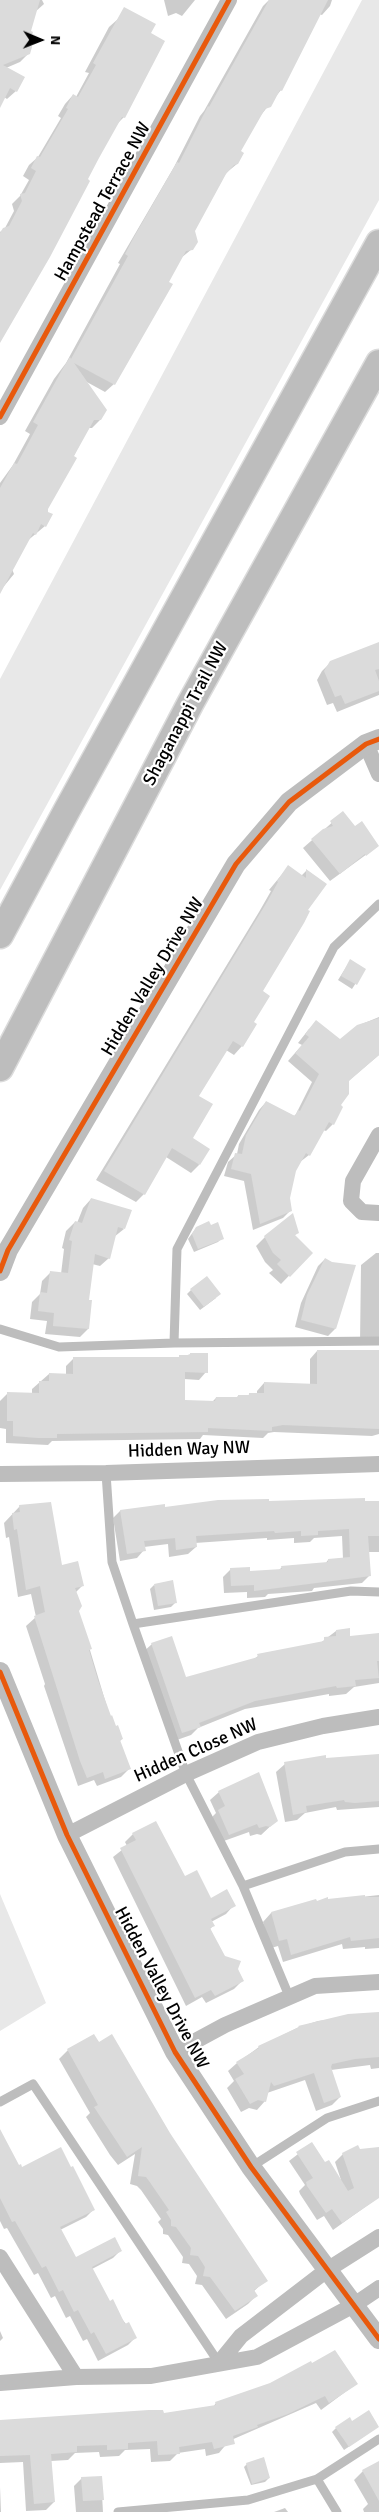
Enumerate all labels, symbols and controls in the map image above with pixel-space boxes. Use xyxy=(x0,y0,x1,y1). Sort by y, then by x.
north arrow xyxy=(15,15,65,65)
text: N xyxy=(47,35,64,45)
street label: Hampstead Terrace NW xyxy=(50,119,156,285)
street label: Shaganappi Trail NW xyxy=(139,638,233,790)
street label: Hidden Valley Drive NW xyxy=(97,894,209,1060)
street label: Hidden Way NW xyxy=(127,1437,251,1463)
street label: Hidden Close NW xyxy=(131,1714,261,1788)
street label: Hidden Valley Drive NW xyxy=(109,1903,213,2073)

